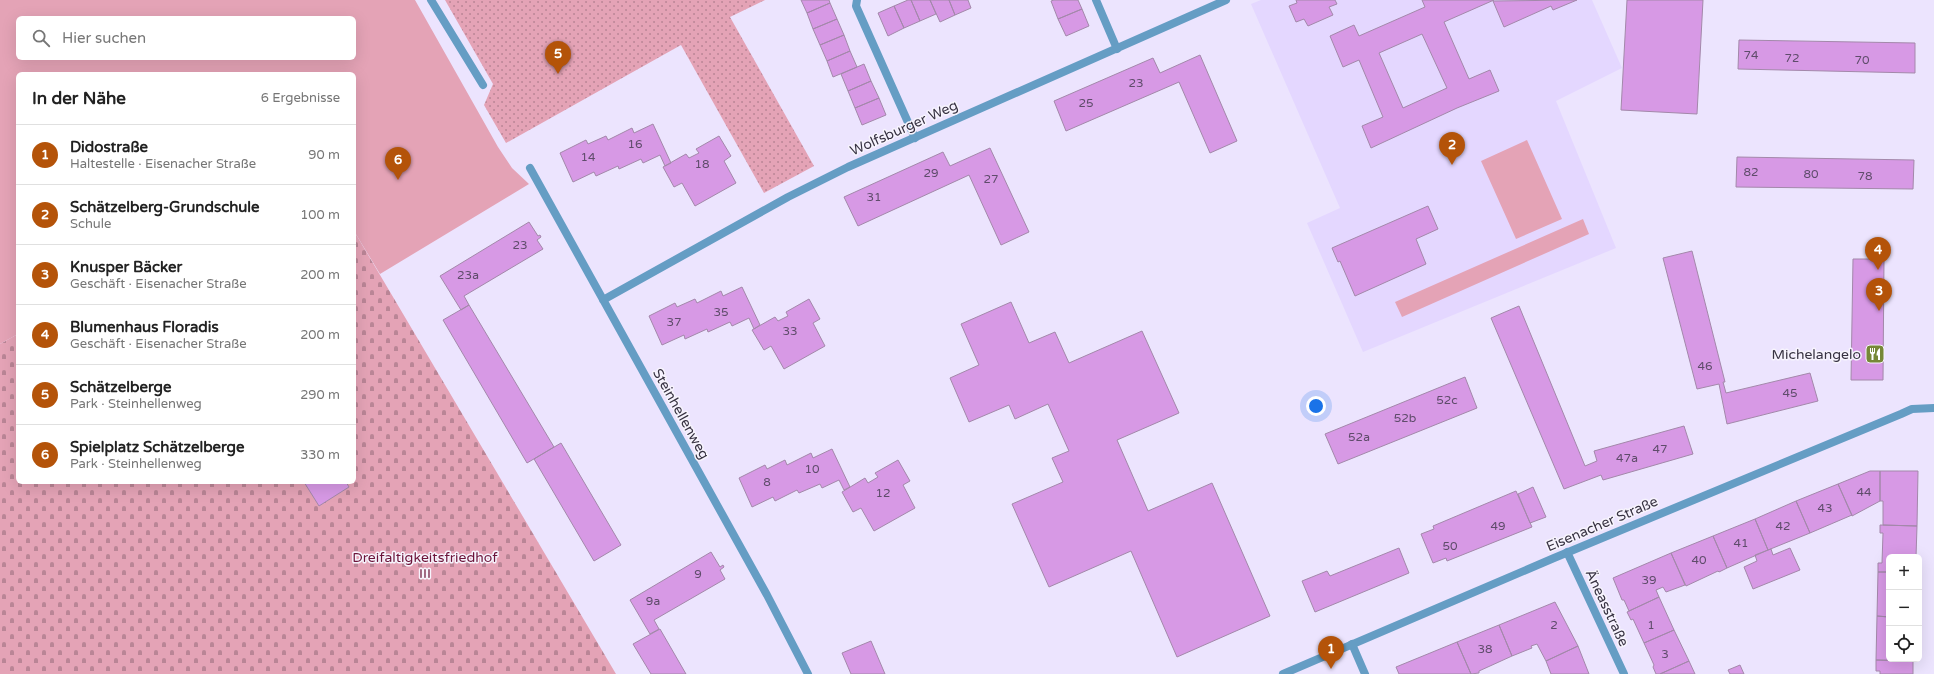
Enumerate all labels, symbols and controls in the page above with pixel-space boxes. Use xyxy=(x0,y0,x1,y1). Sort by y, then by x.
search box xyxy=(16,16,356,60)
icon: search xyxy=(30,27,52,49)
text: Hier suchen xyxy=(62,29,146,47)
pin: 5 xyxy=(545,41,571,74)
house number: 74 xyxy=(1743,48,1759,62)
house number: 72 xyxy=(1784,51,1800,65)
house number: 70 xyxy=(1854,53,1870,67)
house number: 23 xyxy=(1128,76,1144,90)
text: In der Nähe xyxy=(32,88,126,109)
text: 6 Ergebnisse xyxy=(261,90,340,106)
house number: 25 xyxy=(1078,96,1094,110)
street label: Wolfsburger Weg xyxy=(847,97,961,159)
pin: 2 xyxy=(1439,132,1465,165)
house number: 16 xyxy=(627,137,643,151)
text: Didostraße xyxy=(70,138,148,156)
text: 1 xyxy=(41,147,49,163)
text: 90 m xyxy=(308,147,340,163)
pin: 6 xyxy=(385,147,411,180)
house number: 14 xyxy=(580,150,596,164)
text: Haltestelle · Eisenacher Straße xyxy=(70,156,256,172)
house number: 18 xyxy=(694,157,710,171)
house number: 82 xyxy=(1743,165,1759,179)
house number: 29 xyxy=(923,166,939,180)
house number: 80 xyxy=(1803,167,1819,181)
house number: 78 xyxy=(1857,169,1873,183)
house number: 27 xyxy=(983,172,999,186)
house number: 31 xyxy=(866,190,882,204)
text: Schätzelberg-Grundschule xyxy=(70,198,260,216)
text: 2 xyxy=(41,207,49,223)
text: 100 m xyxy=(300,207,340,223)
text: Schule xyxy=(70,216,111,232)
pin: 4 xyxy=(1865,237,1891,270)
house number: 23 xyxy=(512,238,528,252)
text: Knusper Bäcker xyxy=(70,258,182,276)
text: 3 xyxy=(41,267,49,283)
text: 200 m xyxy=(300,267,340,283)
house number: 23a xyxy=(457,268,479,282)
text: Geschäft · Eisenacher Straße xyxy=(70,276,247,292)
pin: 3 xyxy=(1866,278,1892,311)
house number: 35 xyxy=(713,305,729,319)
house number: 37 xyxy=(666,315,682,329)
text: Blumenhaus Floradis xyxy=(70,318,219,336)
house number: 33 xyxy=(782,324,798,338)
text: 4 xyxy=(41,327,49,343)
text: 200 m xyxy=(300,327,340,343)
text: Geschäft · Eisenacher Straße xyxy=(70,336,247,352)
restaurant icon: Michelangelo xyxy=(1864,343,1886,365)
place label: Michelangelo xyxy=(1772,346,1861,363)
house number: 46 xyxy=(1697,359,1713,373)
street label: Steinhellenweg xyxy=(649,366,713,462)
text: Schätzelberge xyxy=(70,378,171,396)
house number: 45 xyxy=(1782,386,1798,400)
text: 5 xyxy=(41,387,49,403)
text: 290 m xyxy=(300,387,340,403)
house number: 52c xyxy=(1436,393,1458,407)
text: Park · Steinhellenweg xyxy=(70,396,202,412)
your location xyxy=(1306,396,1326,416)
house number: 52b xyxy=(1394,411,1416,425)
house number: 52a xyxy=(1348,430,1370,444)
text: Spielplatz Schätzelberge xyxy=(70,438,245,456)
house number: 47 xyxy=(1652,442,1668,456)
text: 6 xyxy=(41,447,49,463)
text: 330 m xyxy=(300,447,340,463)
house number: 47a xyxy=(1616,451,1638,465)
text: Park · Steinhellenweg xyxy=(70,456,202,472)
house number: 10 xyxy=(804,462,820,476)
house number: 8 xyxy=(763,475,771,489)
house number: 44 xyxy=(1856,485,1872,499)
house number: 12 xyxy=(875,486,891,500)
street label: Eisenacher Straße xyxy=(1544,493,1660,555)
house number: 43 xyxy=(1817,501,1833,515)
house number: 49 xyxy=(1490,519,1506,533)
house number: 42 xyxy=(1775,519,1791,533)
house number: 41 xyxy=(1733,536,1749,550)
house number: 50 xyxy=(1442,539,1458,553)
park label: Dreifaltigkeitsfriedhof III xyxy=(352,549,498,582)
house number: 40 xyxy=(1691,553,1707,567)
map controls xyxy=(1886,554,1922,662)
button: + xyxy=(1886,554,1922,590)
house number: 9 xyxy=(694,567,702,581)
street label: Äneasstraße xyxy=(1582,567,1632,649)
house number: 39 xyxy=(1641,573,1657,587)
button: − xyxy=(1886,590,1922,626)
house number: 9a xyxy=(646,594,660,608)
house number: 2 xyxy=(1550,618,1558,632)
house number: 1 xyxy=(1647,618,1655,632)
button: locate xyxy=(1886,626,1922,662)
pin: 1 xyxy=(1318,636,1344,669)
house number: 38 xyxy=(1477,642,1493,656)
house number: 3 xyxy=(1661,647,1669,661)

